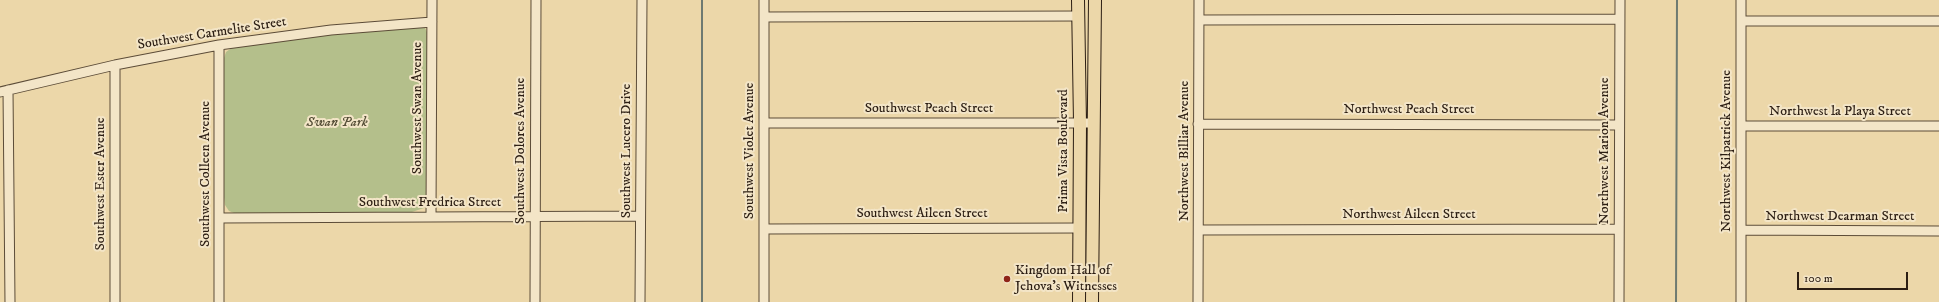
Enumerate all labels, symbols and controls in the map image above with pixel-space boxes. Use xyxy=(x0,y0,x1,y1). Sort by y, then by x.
street label: Southwest Carmelite Street xyxy=(136,14,288,54)
street label: Southwest Swan Avenue xyxy=(410,42,426,174)
street label: Northwest Kilpatrick Avenue xyxy=(1719,70,1735,232)
street label: Southwest Dolores Avenue xyxy=(513,78,529,224)
street label: Northwest Marion Avenue xyxy=(1597,78,1613,224)
street label: Northwest Billiar Avenue xyxy=(1177,81,1193,221)
street label: Southwest Violet Avenue xyxy=(742,83,758,219)
street label: Southwest Lucero Drive xyxy=(619,84,635,218)
street label: Prima Vista Boulevard xyxy=(1056,89,1072,213)
street label: Southwest Colleen Avenue xyxy=(198,101,214,247)
street label: Southwest Peach Street xyxy=(865,101,993,117)
street label: Northwest Peach Street xyxy=(1344,102,1474,118)
street label: Northwest la Playa Street xyxy=(1769,104,1911,120)
park label: Swan Park xyxy=(306,115,368,131)
street label: Southwest Ester Avenue xyxy=(93,118,109,250)
street label: Southwest Fredrica Street xyxy=(359,195,501,211)
street label: Southwest Aileen Street xyxy=(856,206,988,222)
street label: Northwest Aileen Street xyxy=(1342,207,1476,223)
street label: Northwest Dearman Street xyxy=(1765,209,1915,225)
place label: Kingdom Hall of Jehova's Witnesses xyxy=(1015,263,1117,296)
scale bar xyxy=(1799,264,1910,290)
text: 100 m xyxy=(1804,271,1833,286)
marker: Kingdom Hall of Jehova's Witnesses xyxy=(1002,274,1012,284)

